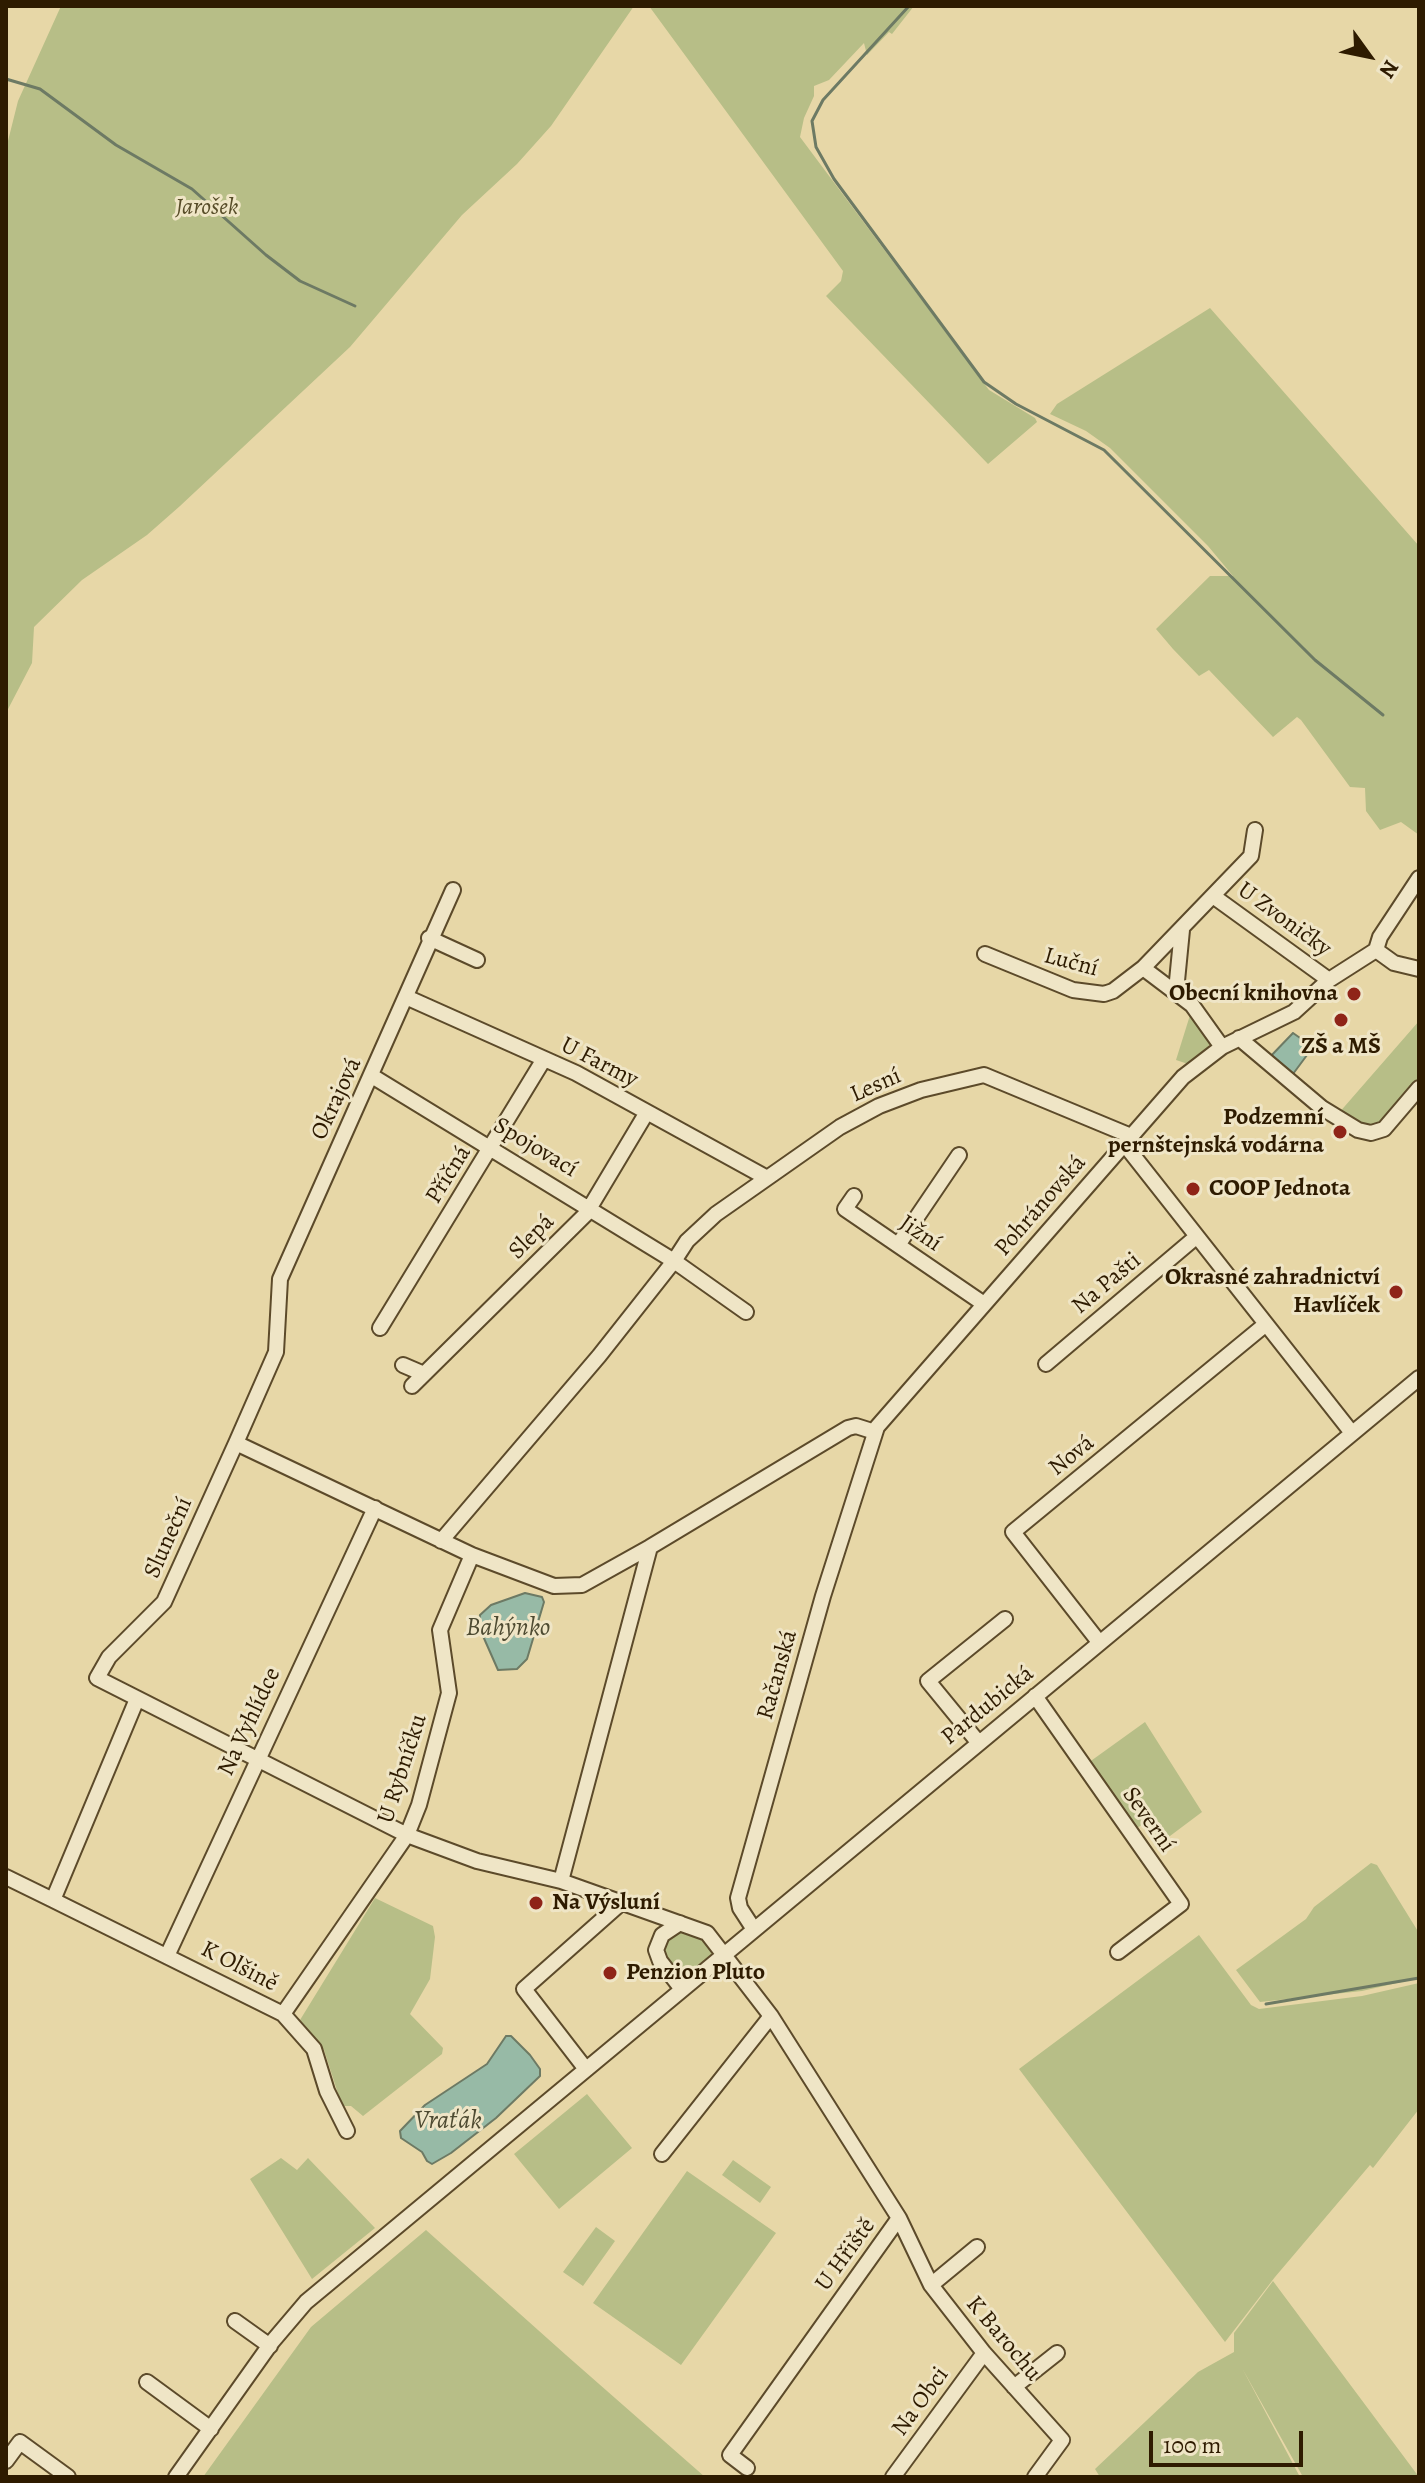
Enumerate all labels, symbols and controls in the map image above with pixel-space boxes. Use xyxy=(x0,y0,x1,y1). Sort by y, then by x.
north arrow xyxy=(1329,16,1409,96)
text: N xyxy=(1372,54,1406,84)
park label: Jarošek xyxy=(176,194,238,222)
street label: U Zvoničky xyxy=(1231,876,1337,964)
street label: Luční xyxy=(1041,942,1101,984)
place label: Obecní knihovna xyxy=(1169,980,1338,1008)
marker: Obecní knihovna xyxy=(1345,985,1363,1003)
marker: ZŠ a MŠ xyxy=(1332,1011,1350,1029)
street label: U Farmy xyxy=(556,1031,642,1095)
place label: ZŠ a MŠ xyxy=(1301,1033,1381,1061)
street label: Okrajová xyxy=(305,1053,369,1145)
street label: Lesní xyxy=(846,1062,906,1110)
place label: Podzemní pernštejnská vodárna xyxy=(1108,1104,1324,1160)
street label: Spojovací xyxy=(488,1112,582,1184)
marker: Podzemní pernštejnská vodárna xyxy=(1331,1123,1349,1141)
street label: Příčná xyxy=(420,1140,478,1210)
street label: Pohránovská xyxy=(989,1149,1093,1263)
place label: COOP Jednota xyxy=(1209,1175,1351,1203)
marker: COOP Jednota xyxy=(1184,1180,1202,1198)
street label: Slepá xyxy=(503,1208,561,1266)
street label: Jižní xyxy=(893,1209,947,1259)
street label: Na Pašti xyxy=(1067,1247,1147,1321)
place label: Okrasné zahradnictví Havlíček xyxy=(1165,1264,1380,1320)
marker: Okrasné zahradnictví Havlíček xyxy=(1387,1283,1405,1301)
street label: Nová xyxy=(1044,1429,1100,1483)
street label: Sluneční xyxy=(138,1493,200,1583)
water label: Bahýnko xyxy=(466,1613,550,1645)
street label: Račanská xyxy=(751,1627,805,1723)
street label: Pardubická xyxy=(936,1660,1040,1752)
street label: Na Vyhlídce xyxy=(212,1663,288,1781)
street label: U Rybníčku xyxy=(372,1711,434,1827)
street label: Severní xyxy=(1115,1782,1181,1858)
place label: Na Výsluní xyxy=(552,1889,660,1917)
marker: Na Výsluní xyxy=(527,1894,545,1912)
street label: K Olšině xyxy=(196,1935,282,1999)
place label: Penzion Pluto xyxy=(626,1959,765,1987)
marker: Penzion Pluto xyxy=(601,1964,619,1982)
water label: Vraťák xyxy=(414,2106,482,2138)
street label: U Hřiště xyxy=(810,2213,882,2297)
street label: K Barochu xyxy=(959,2291,1047,2387)
street label: Na Obci xyxy=(886,2362,956,2442)
scale bar xyxy=(1153,2415,1307,2465)
text: 100 m xyxy=(1163,2429,1222,2461)

